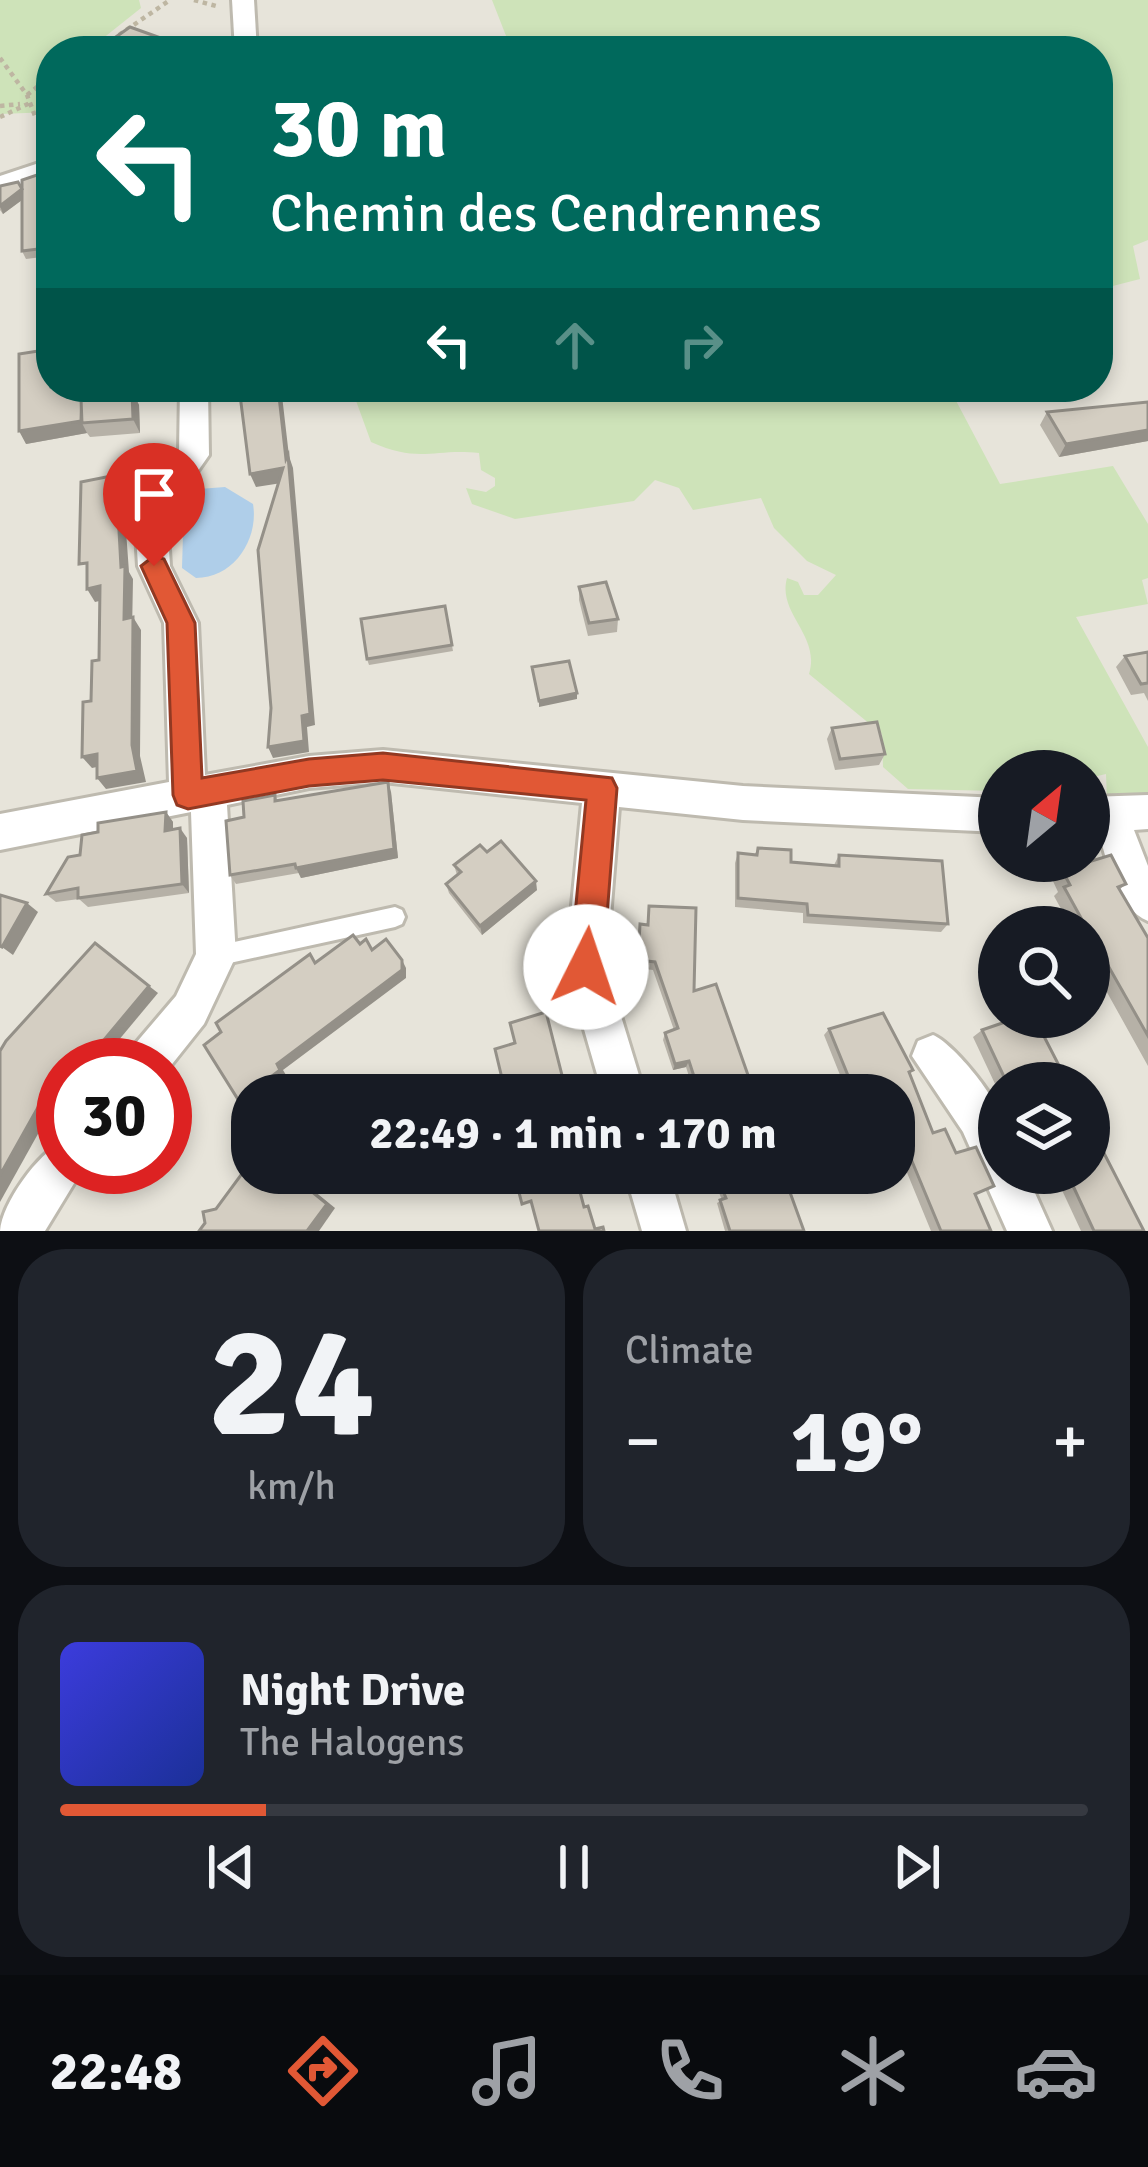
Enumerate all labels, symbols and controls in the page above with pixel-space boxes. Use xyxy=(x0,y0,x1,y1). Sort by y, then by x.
text: 30 m xyxy=(270,77,447,181)
icon: left xyxy=(72,84,228,240)
text: Chemin des Cendrennes xyxy=(270,180,822,247)
icon: left xyxy=(416,312,482,378)
icon: ahead xyxy=(542,312,608,378)
icon: right xyxy=(668,312,734,378)
pin xyxy=(103,443,205,566)
icon: arrive xyxy=(121,461,187,527)
north arrow xyxy=(978,750,1110,882)
map controls xyxy=(978,750,1110,1194)
position arrow xyxy=(523,904,649,1030)
button: search xyxy=(978,906,1110,1038)
speed limit sign: 30 xyxy=(36,1038,192,1194)
button: layers xyxy=(978,1062,1110,1194)
text: 22:49 · 1 min · 170 m xyxy=(369,1106,777,1161)
text: 24 xyxy=(207,1287,376,1480)
text: Climate xyxy=(625,1326,754,1374)
text: 19° xyxy=(790,1386,923,1497)
text: − xyxy=(625,1401,661,1482)
text: + xyxy=(1052,1401,1088,1482)
text: km/h xyxy=(247,1462,336,1510)
text: Night Drive xyxy=(240,1663,465,1718)
text: The Halogens xyxy=(240,1718,464,1766)
icon: previous xyxy=(198,1834,264,1900)
icon: pause xyxy=(541,1834,607,1900)
icon: next xyxy=(884,1834,950,1900)
icon: directions xyxy=(281,2029,365,2113)
icon: music xyxy=(465,2029,549,2113)
icon: phone xyxy=(648,2029,732,2113)
icon: climate xyxy=(831,2029,915,2113)
icon: car xyxy=(1014,2029,1098,2113)
text: 22:48 xyxy=(50,2038,182,2105)

